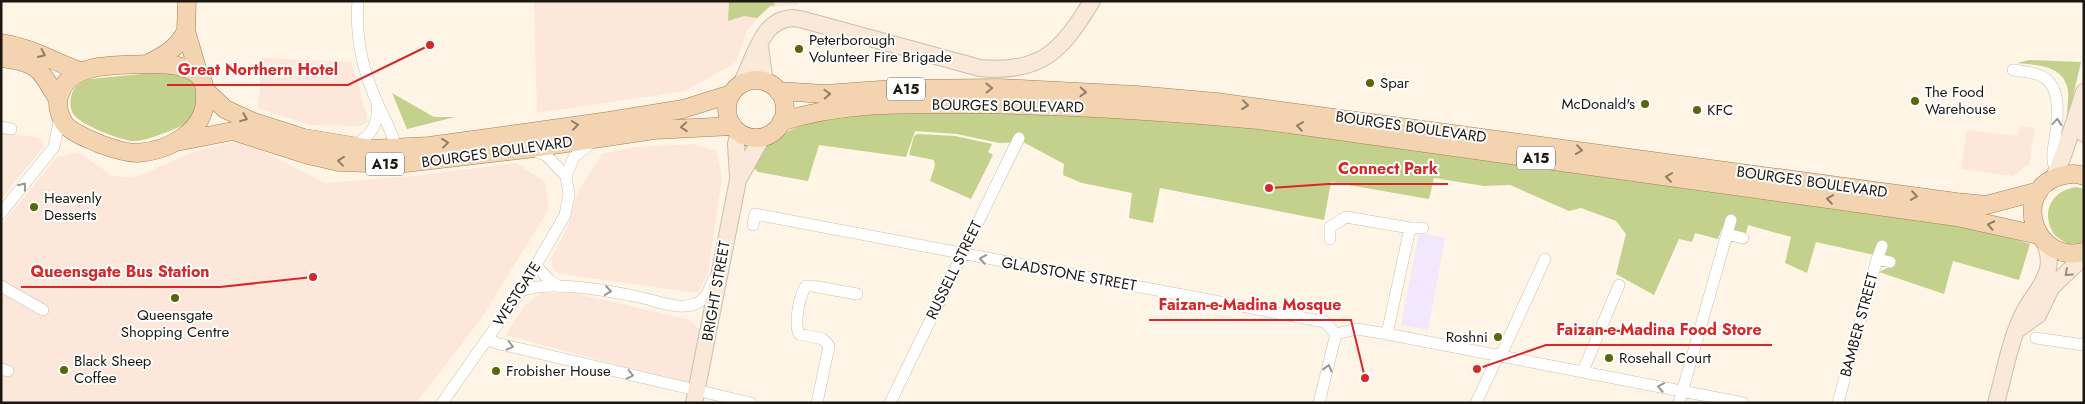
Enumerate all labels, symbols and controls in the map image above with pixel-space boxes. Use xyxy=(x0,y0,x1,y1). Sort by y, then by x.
place label: Peterborough Volunteer Fire Brigade xyxy=(809,29,952,68)
marker: Peterborough Volunteer Fire Brigade xyxy=(793,43,805,55)
one-way arrow xyxy=(37,48,46,58)
callout: Great Northern Hotel xyxy=(167,54,348,85)
text: Great Northern Hotel xyxy=(178,58,338,81)
place label: Spar xyxy=(1380,72,1410,94)
marker: Spar xyxy=(1364,77,1376,89)
road number: A15 xyxy=(887,78,925,100)
place label: The Food Warehouse xyxy=(1925,81,1996,120)
one-way arrow xyxy=(986,83,993,93)
one-way arrow xyxy=(1080,87,1087,97)
one-way arrow xyxy=(823,88,831,99)
place label: McDonald's xyxy=(1561,93,1635,115)
street label: BOURGES BOULEVARD xyxy=(932,94,1084,118)
marker: The Food Warehouse xyxy=(1909,95,1921,107)
marker: McDonald's xyxy=(1639,98,1651,110)
one-way arrow xyxy=(1241,99,1249,110)
place label: KFC xyxy=(1707,99,1733,121)
marker: KFC xyxy=(1691,104,1703,116)
street label: BOURGES BOULEVARD xyxy=(1334,106,1488,148)
one-way arrow xyxy=(239,112,247,122)
one-way arrow xyxy=(2051,117,2062,125)
one-way arrow xyxy=(571,120,579,131)
one-way arrow xyxy=(680,121,688,132)
one-way arrow xyxy=(1296,121,1304,132)
street label: BOURGES BOULEVARD xyxy=(420,131,574,173)
one-way arrow xyxy=(441,139,449,149)
one-way arrow xyxy=(1575,144,1584,154)
road number: A15 xyxy=(1517,146,1555,170)
road number: A15 xyxy=(366,152,404,175)
callout: Connect Park xyxy=(1328,153,1448,184)
one-way arrow xyxy=(337,156,345,167)
text: Connect Park xyxy=(1338,157,1439,180)
street label: BOURGES BOULEVARD xyxy=(1735,161,1889,203)
one-way arrow xyxy=(1665,172,1673,183)
one-way arrow xyxy=(18,182,27,191)
place label: Heavenly Desserts xyxy=(44,187,102,226)
one-way arrow xyxy=(1910,190,1918,201)
one-way arrow xyxy=(1826,195,1835,205)
marker: Heavenly Desserts xyxy=(28,201,40,213)
street label: RUSSELL STREET xyxy=(921,217,987,323)
one-way arrow xyxy=(1986,220,1995,230)
street label: BRIGHT STREET xyxy=(696,239,736,343)
street label: GLADSTONE STREET xyxy=(1000,251,1138,297)
one-way arrow xyxy=(979,254,988,264)
callout: Queensgate Bus Station xyxy=(21,256,220,287)
street label: WESTGATE xyxy=(488,257,546,331)
text: Queensgate Bus Station xyxy=(30,260,210,283)
one-way arrow xyxy=(2065,267,2074,276)
street label: BAMBER STREET xyxy=(1835,271,1883,379)
one-way arrow xyxy=(604,286,613,296)
callout: Faizan-e-Madina Mosque xyxy=(1149,289,1351,320)
marker: Queensgate Shopping Centre xyxy=(169,292,181,304)
text: Faizan-e-Madina Mosque xyxy=(1159,293,1341,316)
place label: Queensgate Shopping Centre xyxy=(121,304,229,343)
callout: Faizan-e-Madina Food Store xyxy=(1546,314,1772,345)
text: Faizan-e-Madina Food Store xyxy=(1556,318,1762,341)
place label: Roshni xyxy=(1446,326,1488,348)
marker: Roshni xyxy=(1492,331,1504,343)
one-way arrow xyxy=(505,340,514,351)
place label: Rosehall Court xyxy=(1619,347,1711,369)
place label: Black Sheep Coffee xyxy=(74,350,152,389)
marker: Rosehall Court xyxy=(1603,352,1615,364)
place label: Frobisher House xyxy=(506,360,611,382)
marker: Black Sheep Coffee xyxy=(58,364,70,376)
one-way arrow xyxy=(1322,364,1333,373)
marker: Frobisher House xyxy=(490,365,502,377)
one-way arrow xyxy=(626,369,635,380)
one-way arrow xyxy=(1656,382,1665,393)

